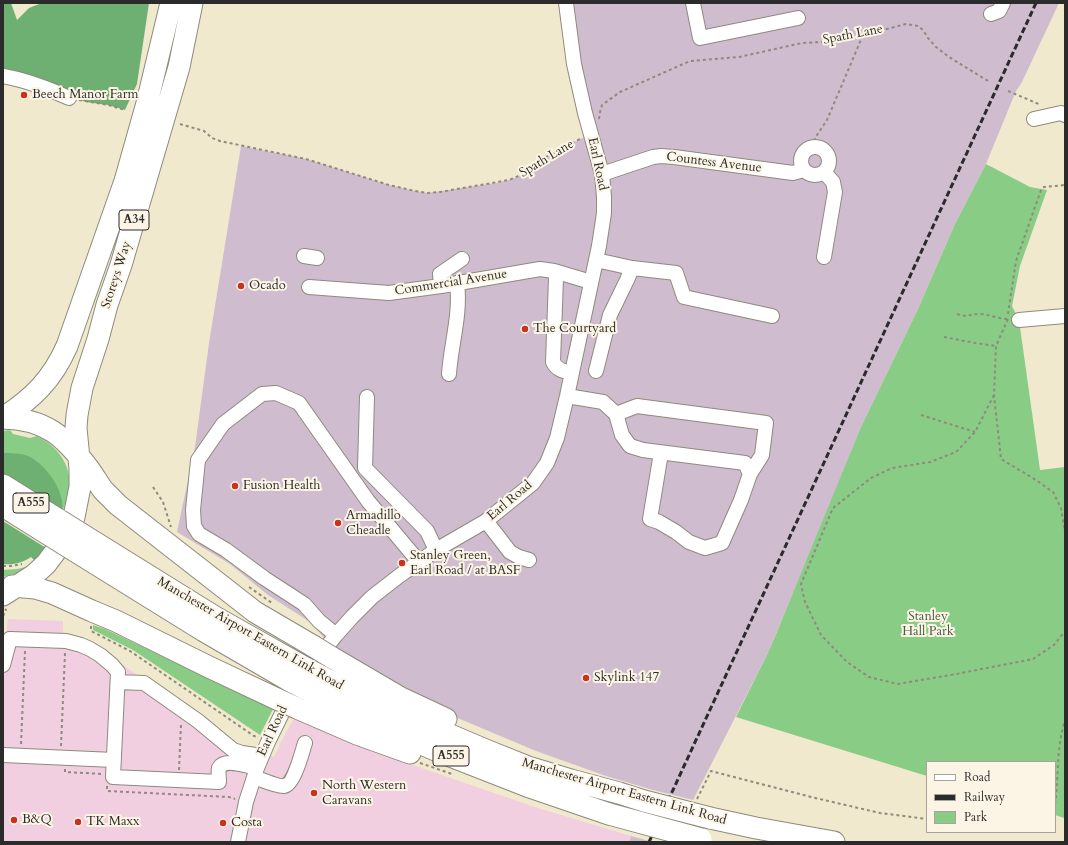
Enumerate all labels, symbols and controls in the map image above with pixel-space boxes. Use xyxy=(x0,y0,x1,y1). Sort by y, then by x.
street label: Spath Lane xyxy=(822,22,884,48)
place label: Beech Manor Farm xyxy=(32,87,138,103)
marker: Beech Manor Farm xyxy=(19,90,29,100)
street label: Earl Road xyxy=(584,136,610,192)
street label: Spath Lane xyxy=(517,137,577,181)
street label: Countess Avenue xyxy=(665,149,763,177)
road number: A34 xyxy=(119,210,149,230)
street label: Storeys Way xyxy=(99,239,135,311)
street label: Commercial Avenue xyxy=(394,266,508,300)
place label: Ocado xyxy=(249,278,286,294)
marker: Ocado xyxy=(236,281,246,291)
place label: The Courtyard xyxy=(533,321,616,337)
marker: The Courtyard xyxy=(520,324,530,334)
place label: Fusion Health xyxy=(243,478,320,494)
street label: Earl Road xyxy=(484,478,536,524)
marker: Fusion Health xyxy=(230,481,240,491)
road number: A555 xyxy=(13,493,49,513)
place label: Armadillo Cheadle xyxy=(346,508,401,539)
marker: Armadillo Cheadle xyxy=(333,518,343,528)
place label: Stanley Green, Earl Road / at BASF xyxy=(410,548,520,579)
marker: Stanley Green, Earl Road / at BASF xyxy=(397,558,407,568)
street label: Manchester Airport Eastern Link Road xyxy=(154,574,346,694)
park label: Stanley Hall Park xyxy=(902,609,954,640)
place label: Skylink 147 xyxy=(594,670,659,686)
marker: Skylink 147 xyxy=(581,673,591,683)
street label: Earl Road xyxy=(255,703,291,759)
road number: A555 xyxy=(433,746,469,766)
street label: Manchester Airport Eastern Link Road xyxy=(520,755,728,829)
legend xyxy=(926,761,1056,833)
text: Road xyxy=(964,769,990,785)
place label: North Western Caravans xyxy=(322,778,406,809)
marker: North Western Caravans xyxy=(309,788,319,798)
text: Railway xyxy=(964,789,1005,805)
text: Park xyxy=(964,809,987,825)
place label: B&Q xyxy=(22,812,52,828)
place label: TK Maxx xyxy=(86,814,139,830)
marker: B&Q xyxy=(9,815,19,825)
place label: Costa xyxy=(231,815,262,831)
marker: TK Maxx xyxy=(73,817,83,827)
marker: Costa xyxy=(218,818,228,828)

